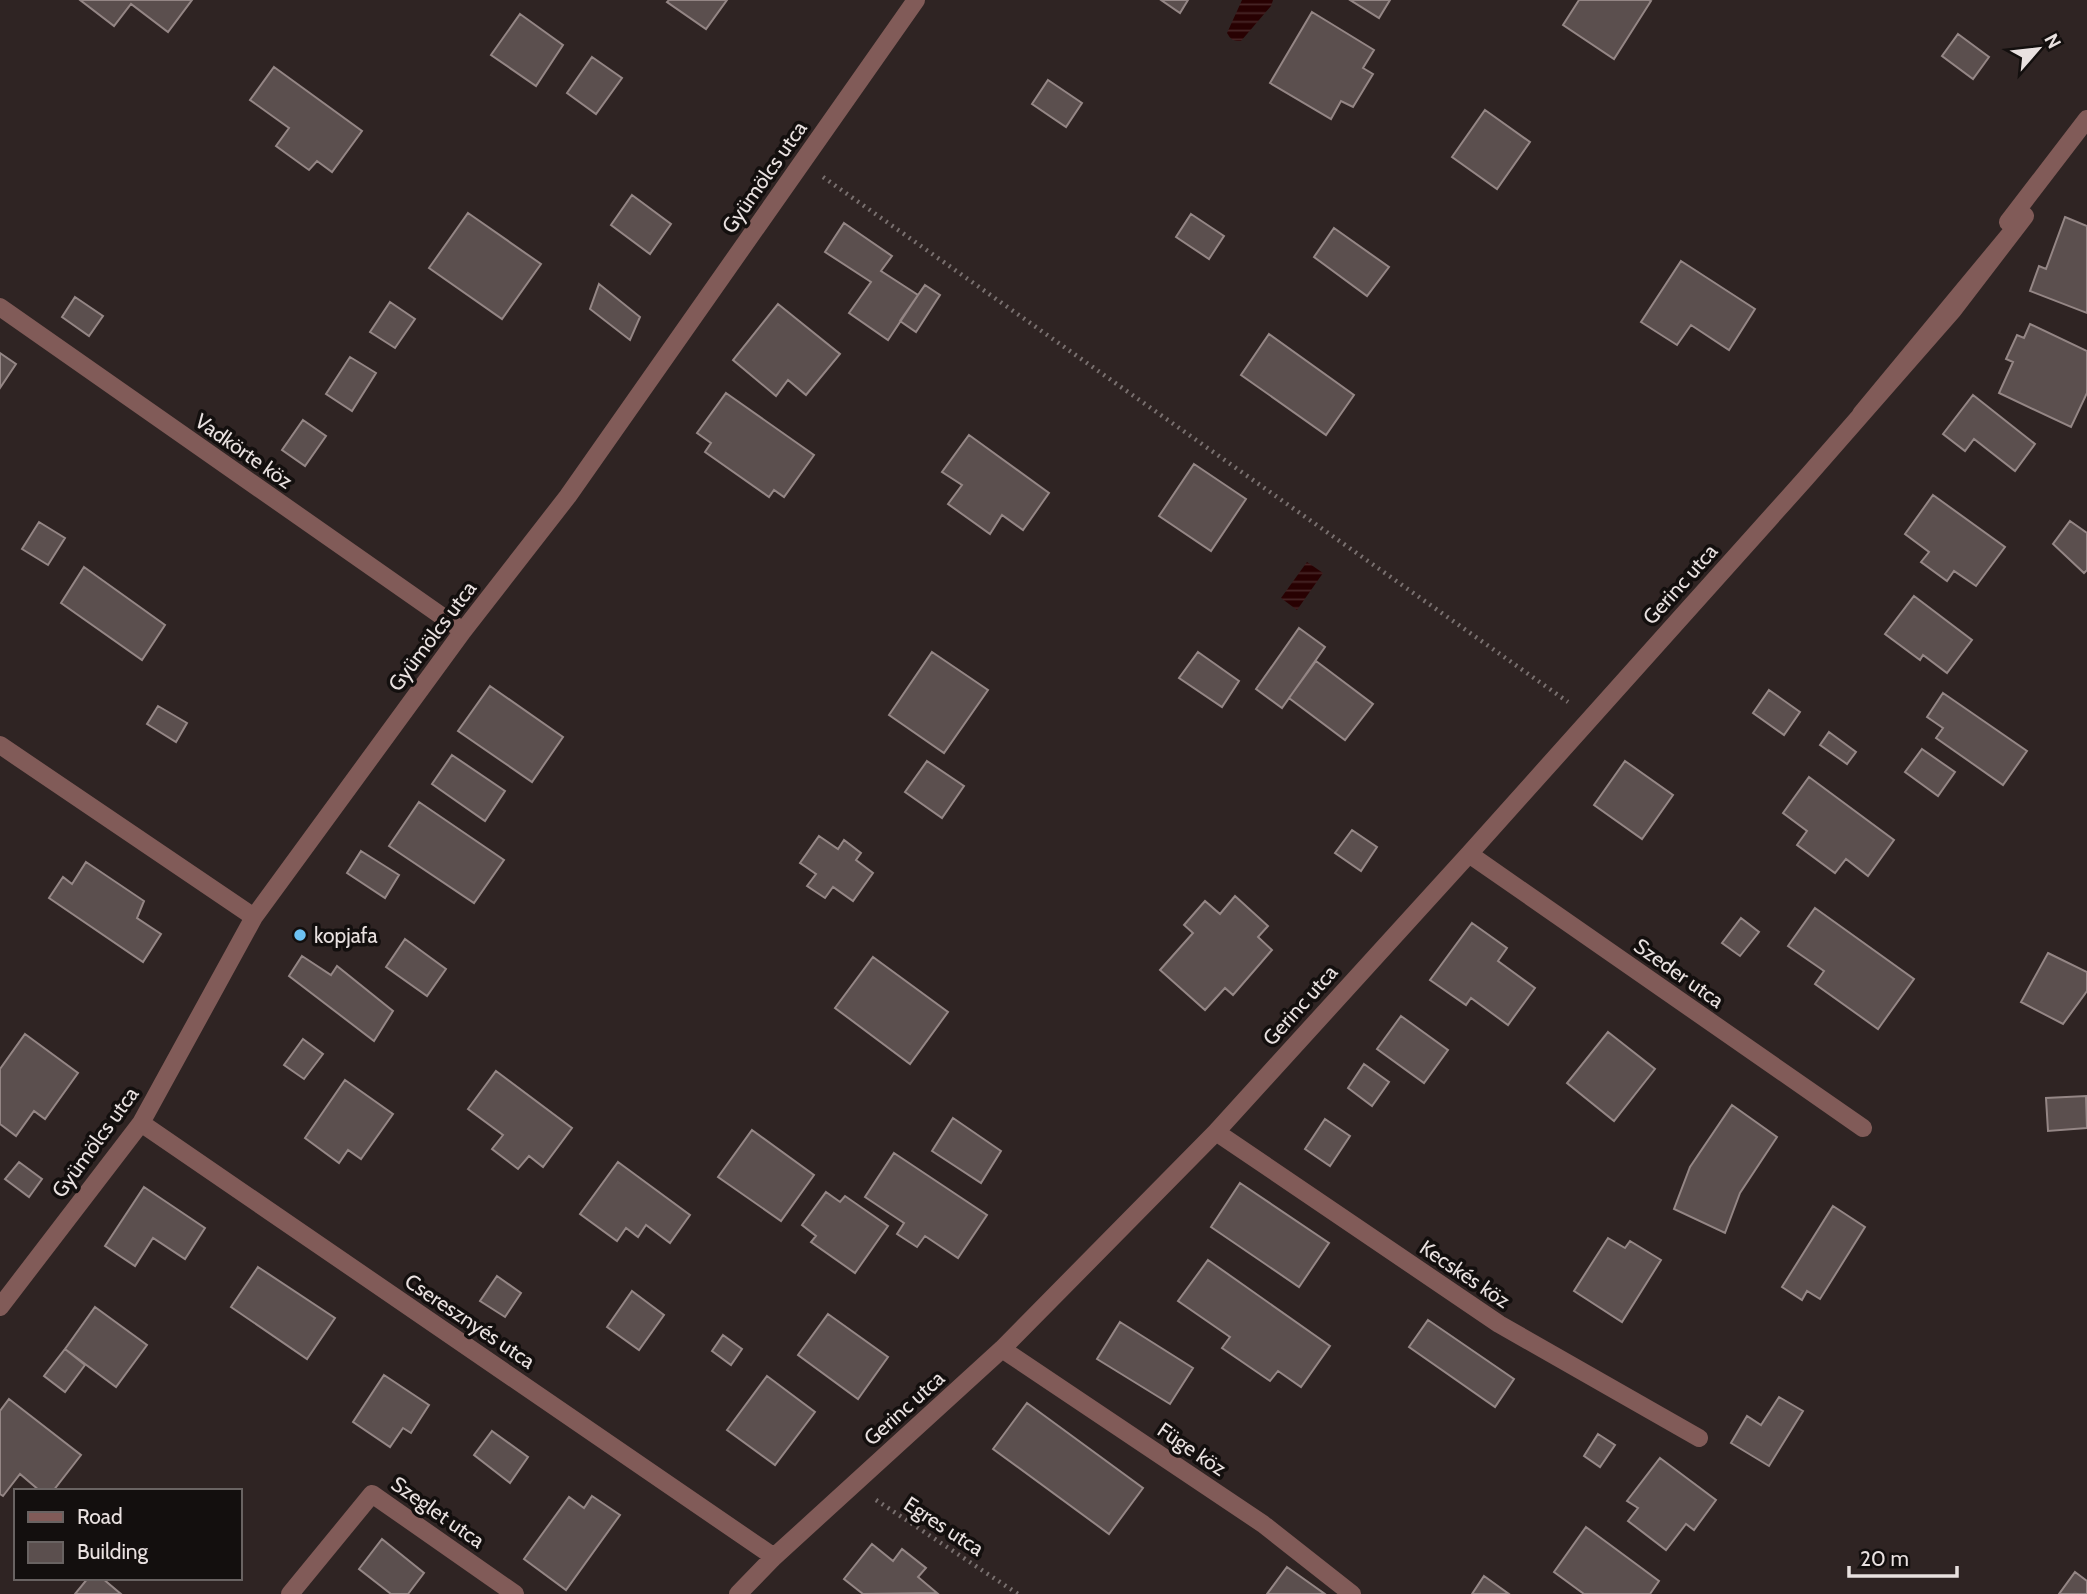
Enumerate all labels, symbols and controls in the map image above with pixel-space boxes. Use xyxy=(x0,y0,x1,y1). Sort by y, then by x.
north arrow xyxy=(2003,14,2073,84)
text: N xyxy=(2039,30,2066,53)
street label: Gyümölcs utca xyxy=(716,116,812,238)
street label: Vadkörte köz xyxy=(190,408,298,494)
street label: Gerinc utca xyxy=(1637,539,1723,629)
street label: Gyümölcs utca xyxy=(383,576,481,696)
place label: kopjafa xyxy=(314,923,378,949)
marker: kopjafa xyxy=(292,927,308,943)
street label: Szeder utca xyxy=(1629,933,1729,1013)
street label: Gerinc utca xyxy=(1257,960,1343,1050)
street label: Gyümölcs utca xyxy=(46,1082,144,1202)
street label: Kecskés köz xyxy=(1415,1235,1515,1313)
street label: Cseresznyés utca xyxy=(400,1268,540,1374)
street label: Gerinc utca xyxy=(859,1365,949,1451)
street label: Füge köz xyxy=(1153,1417,1231,1481)
street label: Szeglet utca xyxy=(387,1471,489,1553)
legend xyxy=(14,1489,242,1580)
street label: Egres utca xyxy=(899,1491,989,1561)
text: Road xyxy=(77,1504,123,1529)
scale bar xyxy=(1849,1534,1958,1578)
text: Building xyxy=(77,1539,149,1564)
text: 20 m xyxy=(1860,1546,1909,1571)

